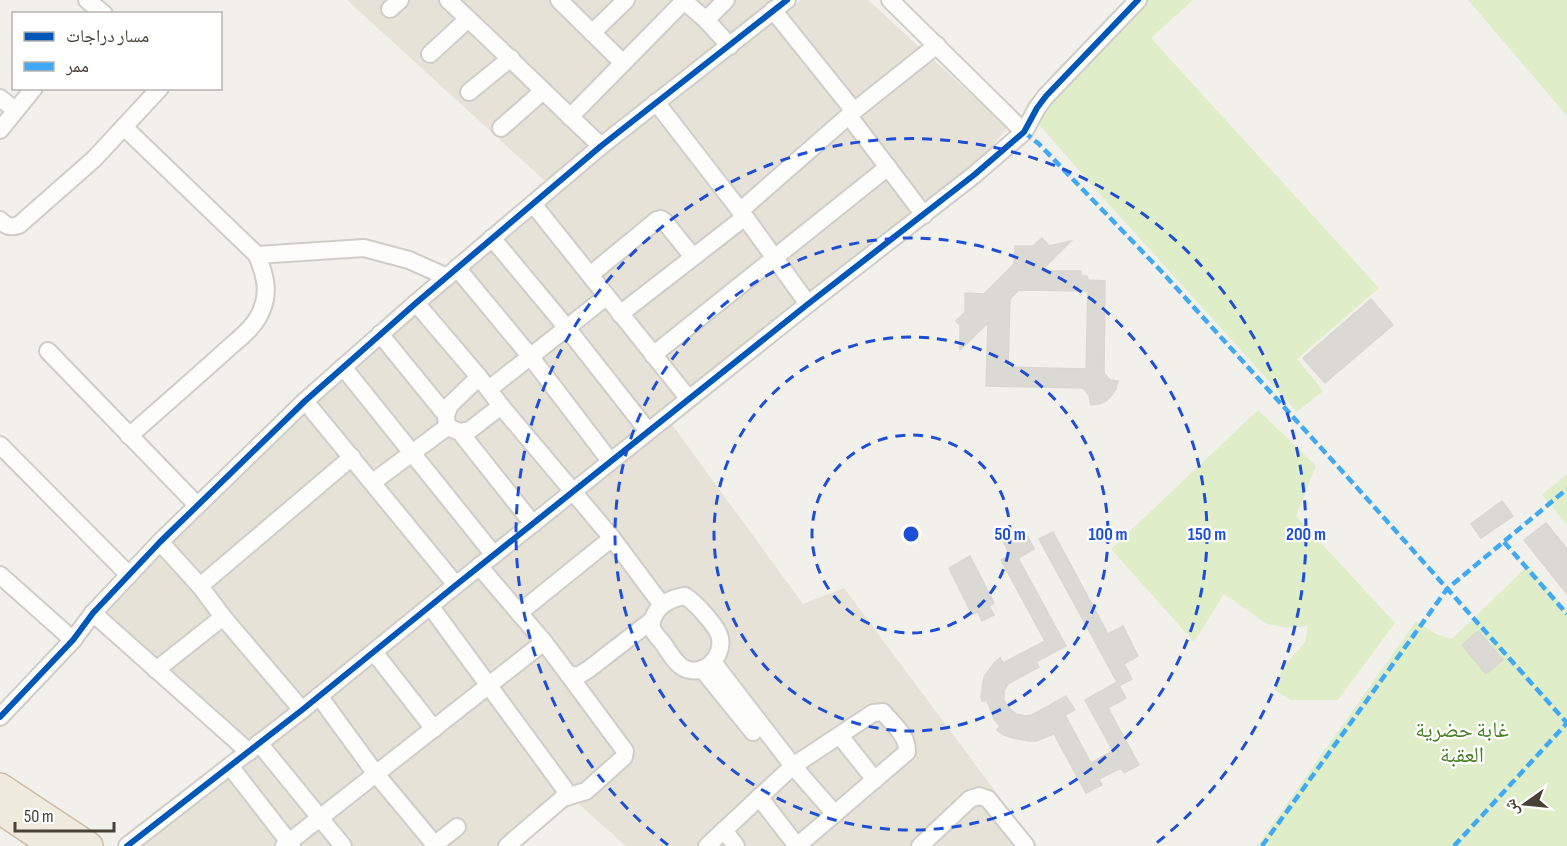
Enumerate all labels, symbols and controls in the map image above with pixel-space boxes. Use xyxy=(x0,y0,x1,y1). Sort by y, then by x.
legend xyxy=(12,12,222,90)
text: مسار دراجات xyxy=(66,26,149,47)
text: ممر xyxy=(65,56,89,77)
centre of rings xyxy=(901,524,921,544)
text: 50 m xyxy=(994,524,1026,545)
text: 100 m xyxy=(1089,524,1128,545)
text: 150 m xyxy=(1188,524,1226,545)
text: 200 m xyxy=(1286,524,1326,545)
park label: غابة حضرية العقبة xyxy=(1415,717,1509,769)
north arrow xyxy=(1495,774,1555,834)
scale bar xyxy=(15,795,114,833)
text: ش xyxy=(1501,797,1523,818)
text: 50 m xyxy=(24,806,54,827)

